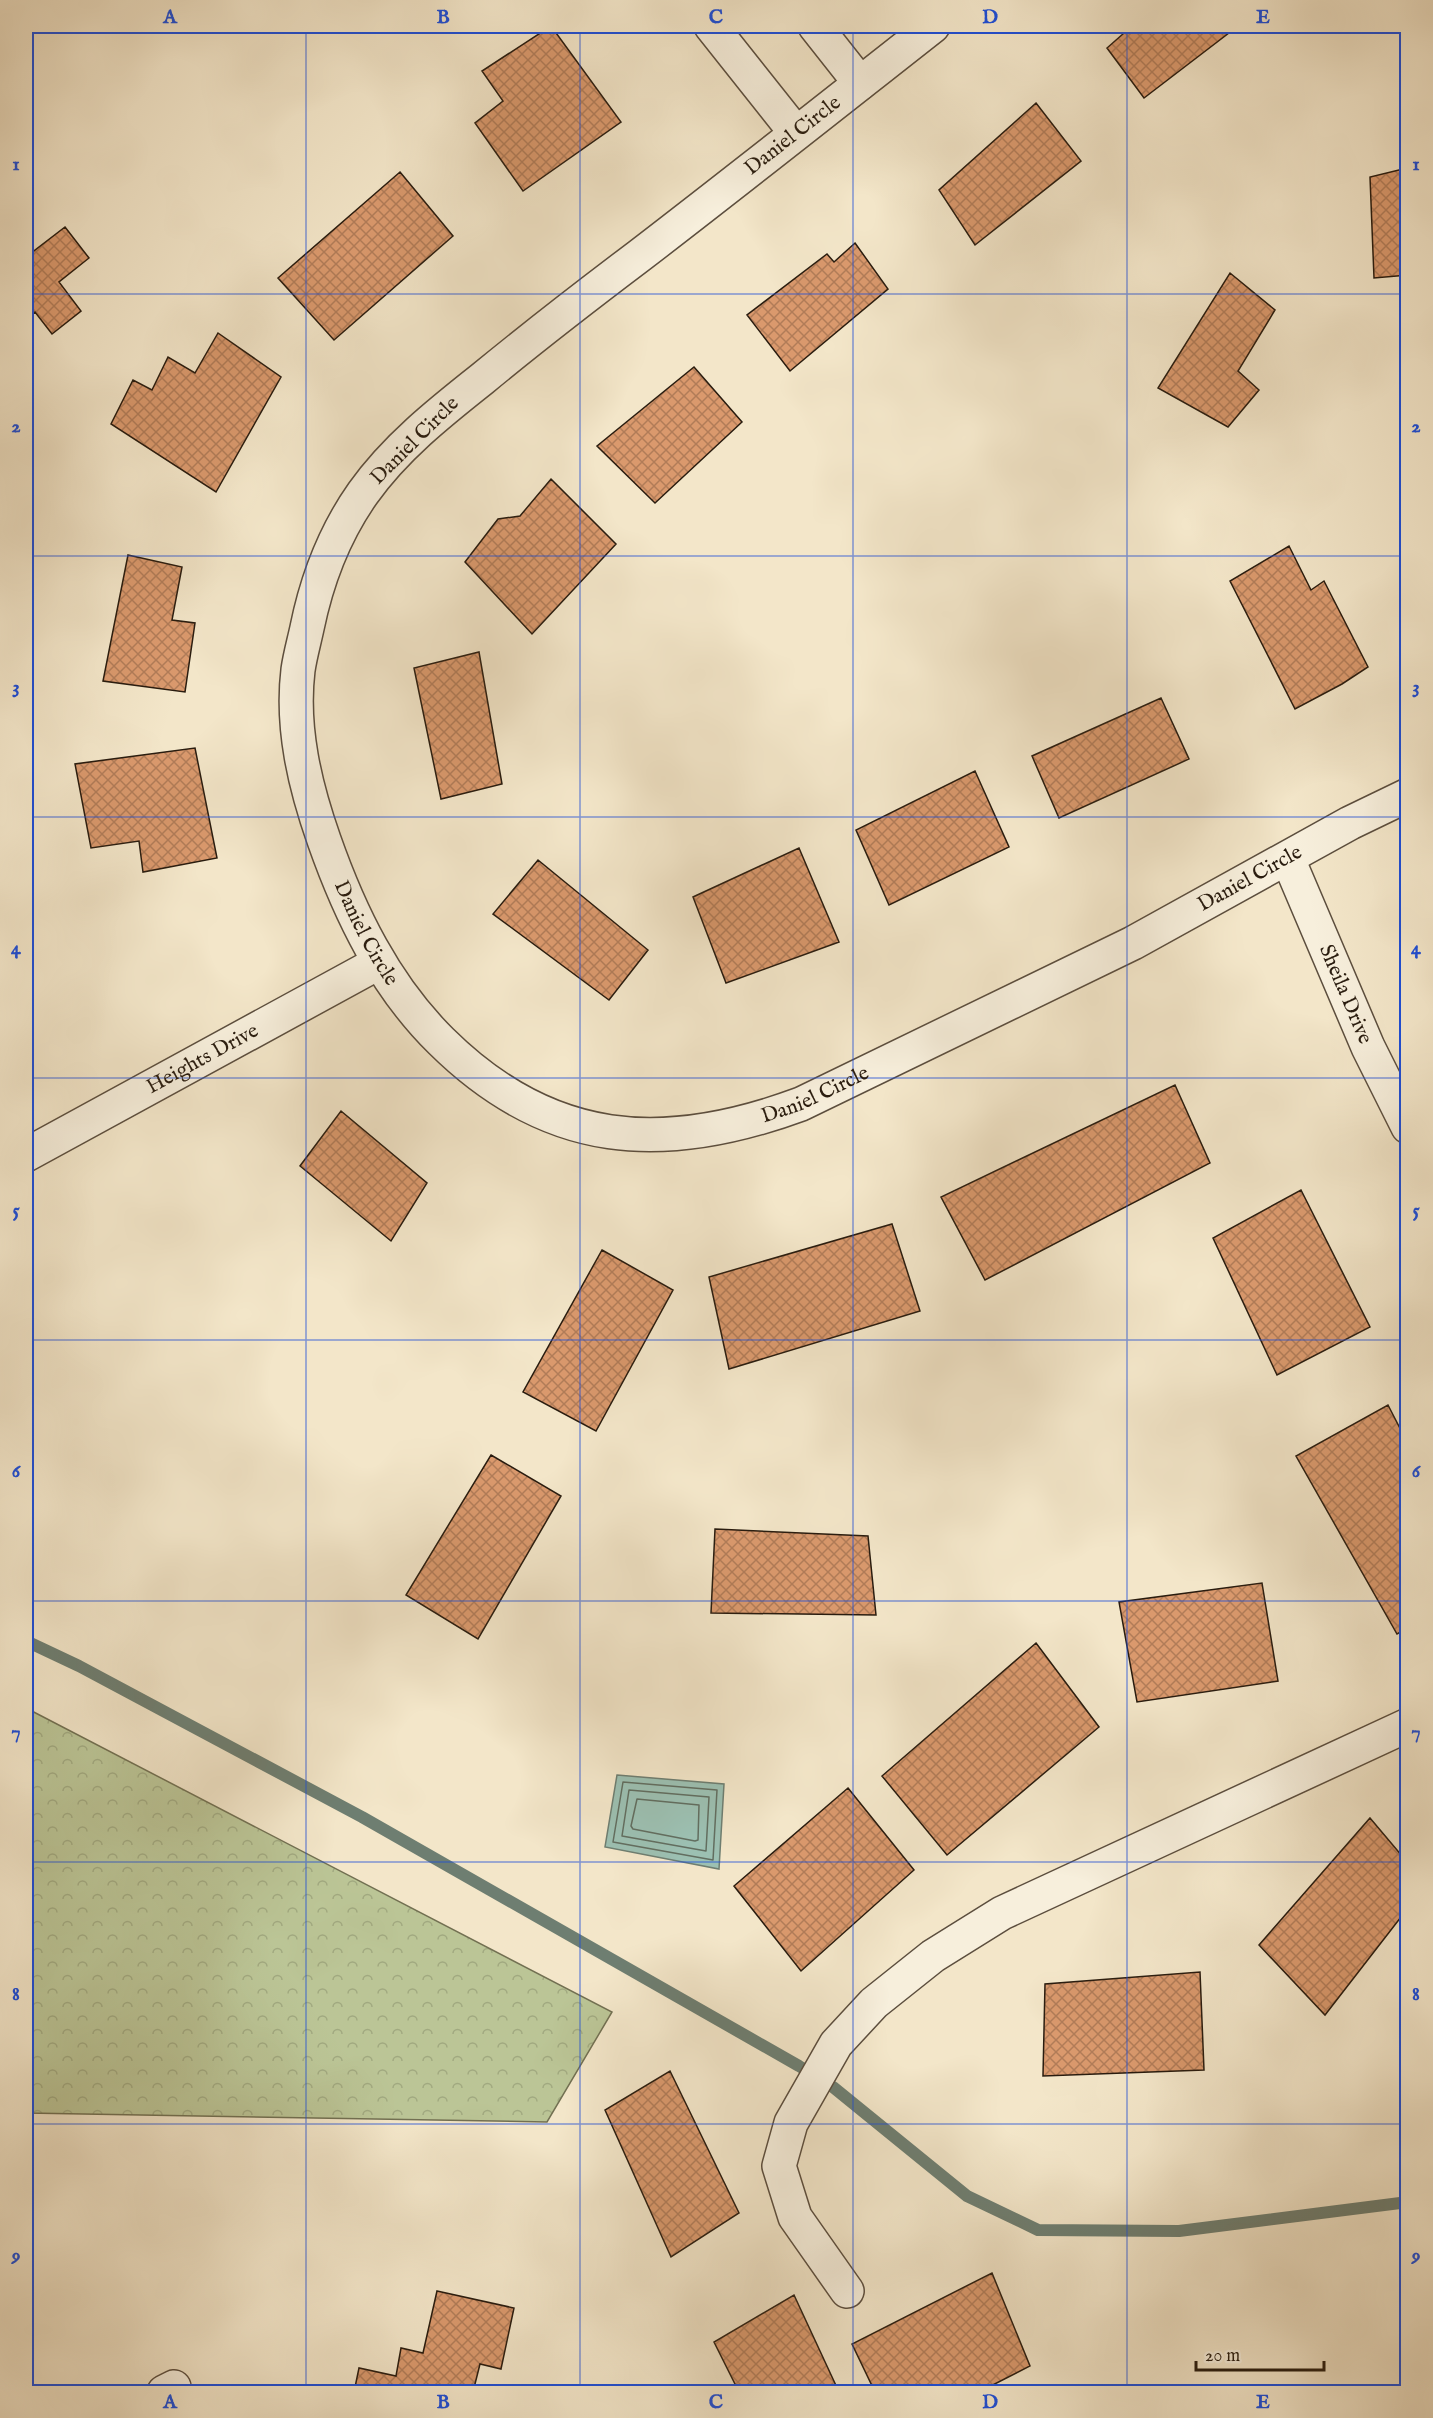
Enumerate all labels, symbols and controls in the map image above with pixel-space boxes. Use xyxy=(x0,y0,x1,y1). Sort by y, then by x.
text: A xyxy=(162,5,178,30)
text: B xyxy=(436,5,450,30)
text: C xyxy=(709,5,723,30)
text: D xyxy=(982,5,998,30)
text: E xyxy=(1256,5,1270,30)
street label: Daniel Circle xyxy=(739,90,847,182)
text: 1 xyxy=(12,152,20,177)
text: 1 xyxy=(1412,152,1420,177)
street label: Daniel Circle xyxy=(365,390,466,491)
text: 2 xyxy=(11,414,21,439)
text: 2 xyxy=(1411,414,1421,439)
text: 3 xyxy=(12,675,20,700)
text: 3 xyxy=(1412,675,1420,700)
street label: Daniel Circle xyxy=(1193,839,1307,918)
street label: Daniel Circle xyxy=(327,876,405,991)
text: 4 xyxy=(11,936,22,961)
text: 4 xyxy=(1411,936,1422,961)
street label: Sheila Drive xyxy=(1312,940,1379,1048)
street label: Heights Drive xyxy=(142,1017,264,1100)
street label: Daniel Circle xyxy=(758,1059,874,1130)
text: 5 xyxy=(12,1198,20,1223)
text: 5 xyxy=(1412,1198,1420,1223)
text: 6 xyxy=(12,1459,22,1484)
text: 6 xyxy=(1412,1459,1422,1484)
text: 7 xyxy=(11,1720,21,1745)
text: 7 xyxy=(1411,1720,1421,1745)
text: 8 xyxy=(12,1982,20,2007)
text: 8 xyxy=(1412,1982,1420,2007)
text: 9 xyxy=(11,2243,21,2268)
text: 9 xyxy=(1411,2243,1421,2268)
scale bar xyxy=(1196,2334,1324,2372)
text: 20 m xyxy=(1205,2345,1240,2368)
text: A xyxy=(162,2390,178,2415)
text: B xyxy=(436,2390,450,2415)
text: C xyxy=(709,2390,723,2415)
text: D xyxy=(982,2390,998,2415)
text: E xyxy=(1256,2390,1270,2415)

